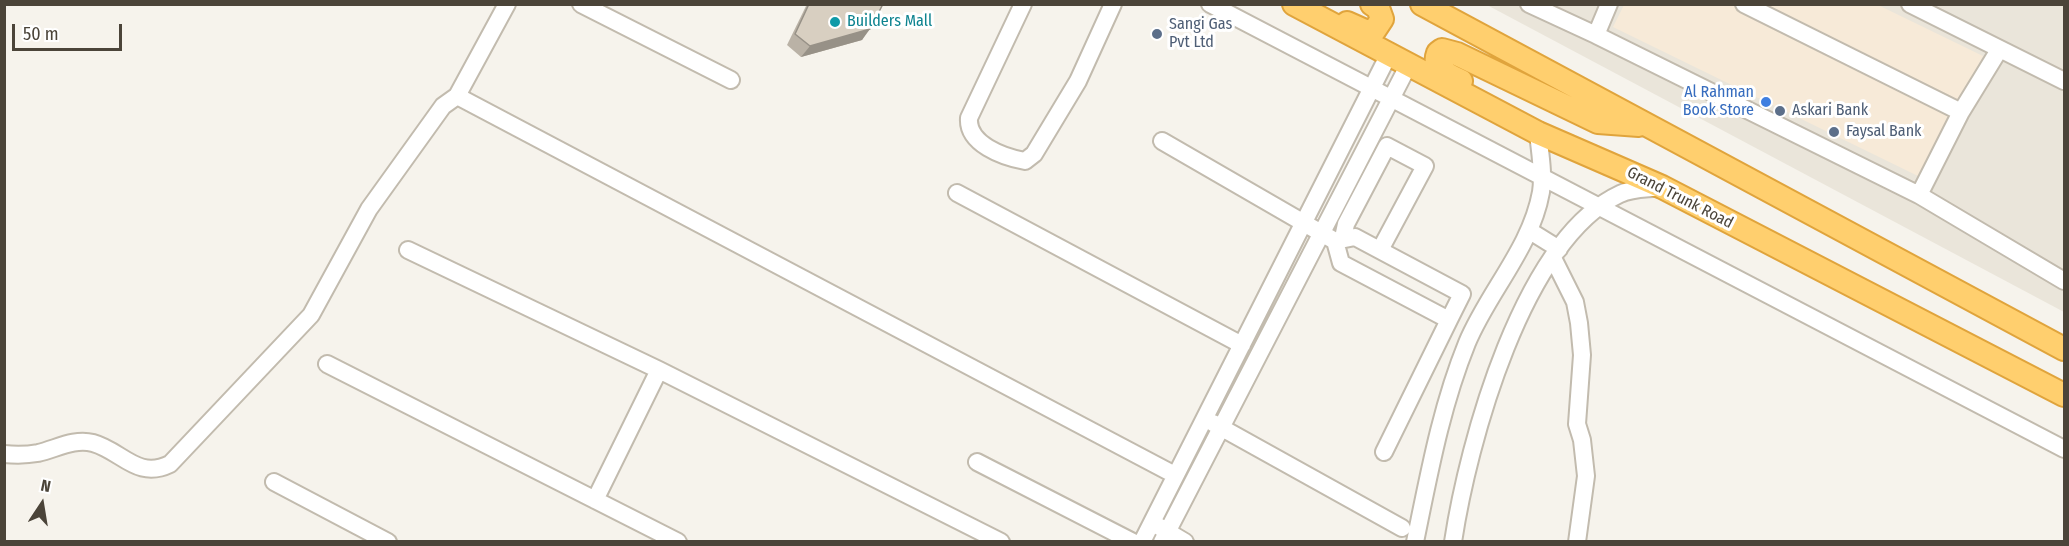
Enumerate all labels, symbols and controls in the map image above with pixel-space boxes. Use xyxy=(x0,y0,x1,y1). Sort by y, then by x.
scale bar xyxy=(15,12,124,50)
place label: Builders Mall xyxy=(847,12,932,32)
marker: Builders Mall xyxy=(828,15,842,29)
place label: Sangi Gas Pvt Ltd xyxy=(1169,15,1232,53)
text: 50 m xyxy=(23,23,59,45)
marker: Sangi Gas Pvt Ltd xyxy=(1150,27,1164,41)
place label: Al Rahman Book Store xyxy=(1683,83,1754,121)
marker: Al Rahman Book Store xyxy=(1759,95,1773,109)
place label: Askari Bank xyxy=(1792,101,1868,121)
marker: Askari Bank xyxy=(1773,104,1787,118)
place label: Faysal Bank xyxy=(1846,122,1922,142)
marker: Faysal Bank xyxy=(1827,125,1841,139)
street label: Grand Trunk Road xyxy=(1624,163,1736,233)
north arrow xyxy=(12,474,72,534)
text: N xyxy=(39,476,53,496)

